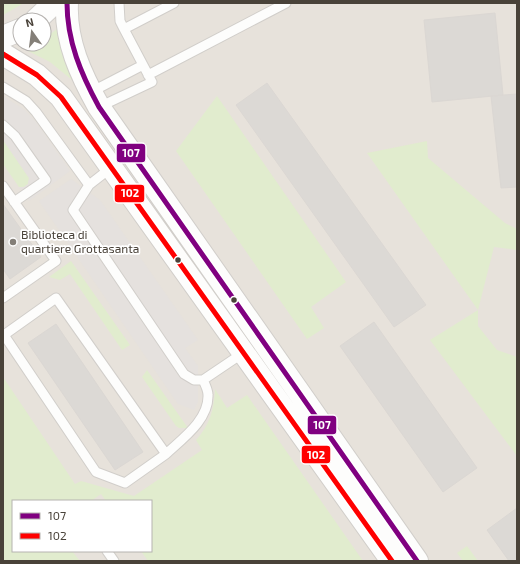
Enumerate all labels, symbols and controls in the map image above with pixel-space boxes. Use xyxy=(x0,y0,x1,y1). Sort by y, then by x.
north arrow xyxy=(12,12,52,52)
text: N xyxy=(24,15,35,29)
line badge: 107 xyxy=(116,143,146,163)
text: 107 xyxy=(122,146,140,159)
line badge: 102 xyxy=(114,184,145,203)
text: 102 xyxy=(121,186,139,199)
place label: Biblioteca di quartiere Grottasanta xyxy=(21,227,139,255)
marker: Biblioteca di quartiere Grottasanta xyxy=(8,237,18,247)
unlabelled marker xyxy=(173,255,183,265)
unlabelled marker xyxy=(229,295,239,305)
line badge: 107 xyxy=(307,415,337,435)
text: 107 xyxy=(313,418,331,431)
line badge: 102 xyxy=(301,445,331,464)
text: 102 xyxy=(307,448,325,461)
legend xyxy=(12,500,152,552)
text: 107 xyxy=(48,508,66,522)
text: 102 xyxy=(48,528,67,542)

